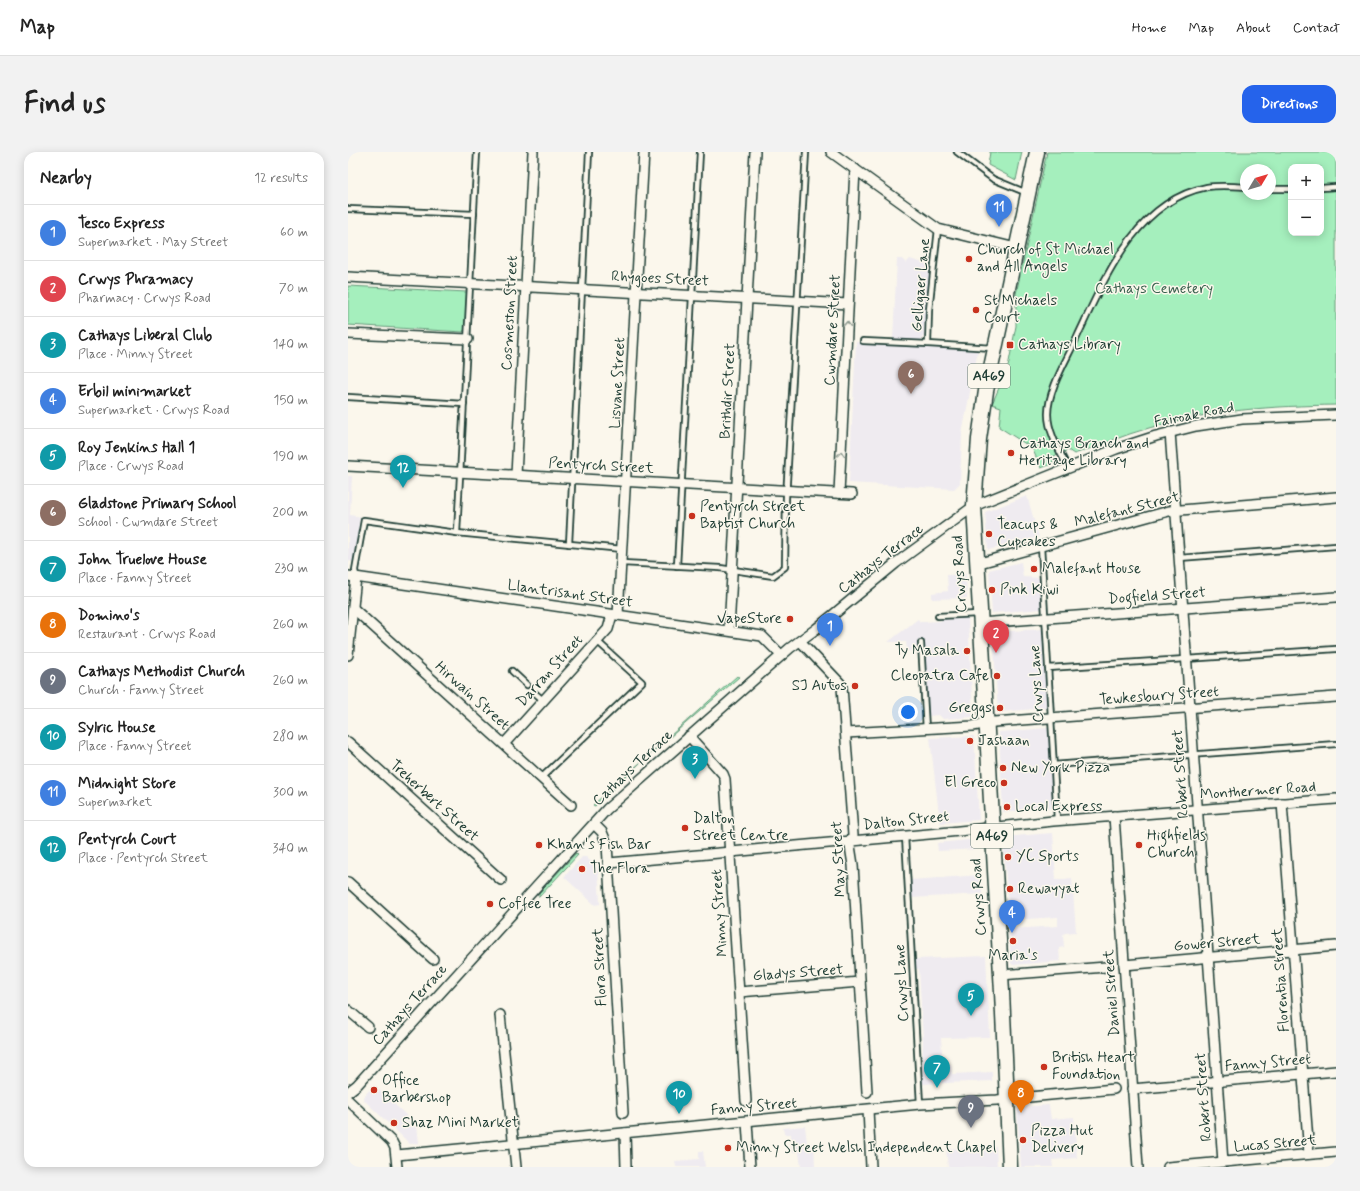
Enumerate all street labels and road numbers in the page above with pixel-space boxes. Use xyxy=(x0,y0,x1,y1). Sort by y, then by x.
street label: Gelligaer Lane xyxy=(907,237,935,333)
street label: Cosmeston Street xyxy=(497,254,523,371)
street label: Rhygoes Street xyxy=(611,266,709,292)
street label: Cwmdare Street xyxy=(820,274,846,386)
street label: Lisvane Street xyxy=(606,336,630,429)
street label: Brithdir Street xyxy=(716,343,740,439)
road number: A469 xyxy=(968,364,1010,388)
street label: Fairoak Road xyxy=(1152,397,1236,433)
street label: Pentyrch Street xyxy=(548,453,654,479)
street label: Malefant Street xyxy=(1072,487,1182,533)
street label: Cathays Terrace xyxy=(834,519,928,599)
street label: Crwys Road xyxy=(948,535,972,613)
street label: Llantrisant Street xyxy=(506,575,634,613)
street label: Dogfield Street xyxy=(1108,583,1206,610)
street label: Darran Street xyxy=(512,630,588,711)
street label: Crwys Lane xyxy=(1025,645,1049,723)
street label: Hirwain Street xyxy=(430,657,514,735)
street label: Tewkesbury Street xyxy=(1098,682,1220,710)
street label: Cathays Terrace xyxy=(588,725,678,811)
street label: Robert Street xyxy=(1168,729,1194,819)
street label: Treherbert Street xyxy=(385,756,483,846)
street label: Monthermer Road xyxy=(1199,777,1317,805)
street label: Dalton Street xyxy=(862,806,950,835)
street label: May Street xyxy=(827,820,851,898)
road number: A469 xyxy=(971,824,1013,848)
street label: Crwys Road xyxy=(966,858,992,936)
street label: Minny Street xyxy=(707,868,733,957)
street label: Flora Street xyxy=(588,927,612,1007)
street label: Florentia Street xyxy=(1267,927,1295,1033)
street label: Gower Street xyxy=(1173,929,1261,957)
street label: Crwys Lane xyxy=(890,944,914,1022)
street label: Daniel Street xyxy=(1099,949,1125,1037)
street label: Cathays Terrace xyxy=(368,960,452,1050)
street label: Gladys Street xyxy=(752,960,844,986)
street label: Fanny Street xyxy=(1224,1049,1312,1077)
street label: Robert Street xyxy=(1191,1052,1217,1142)
street label: Fanny Street xyxy=(710,1093,798,1121)
street label: Lucas Street xyxy=(1233,1130,1317,1158)

